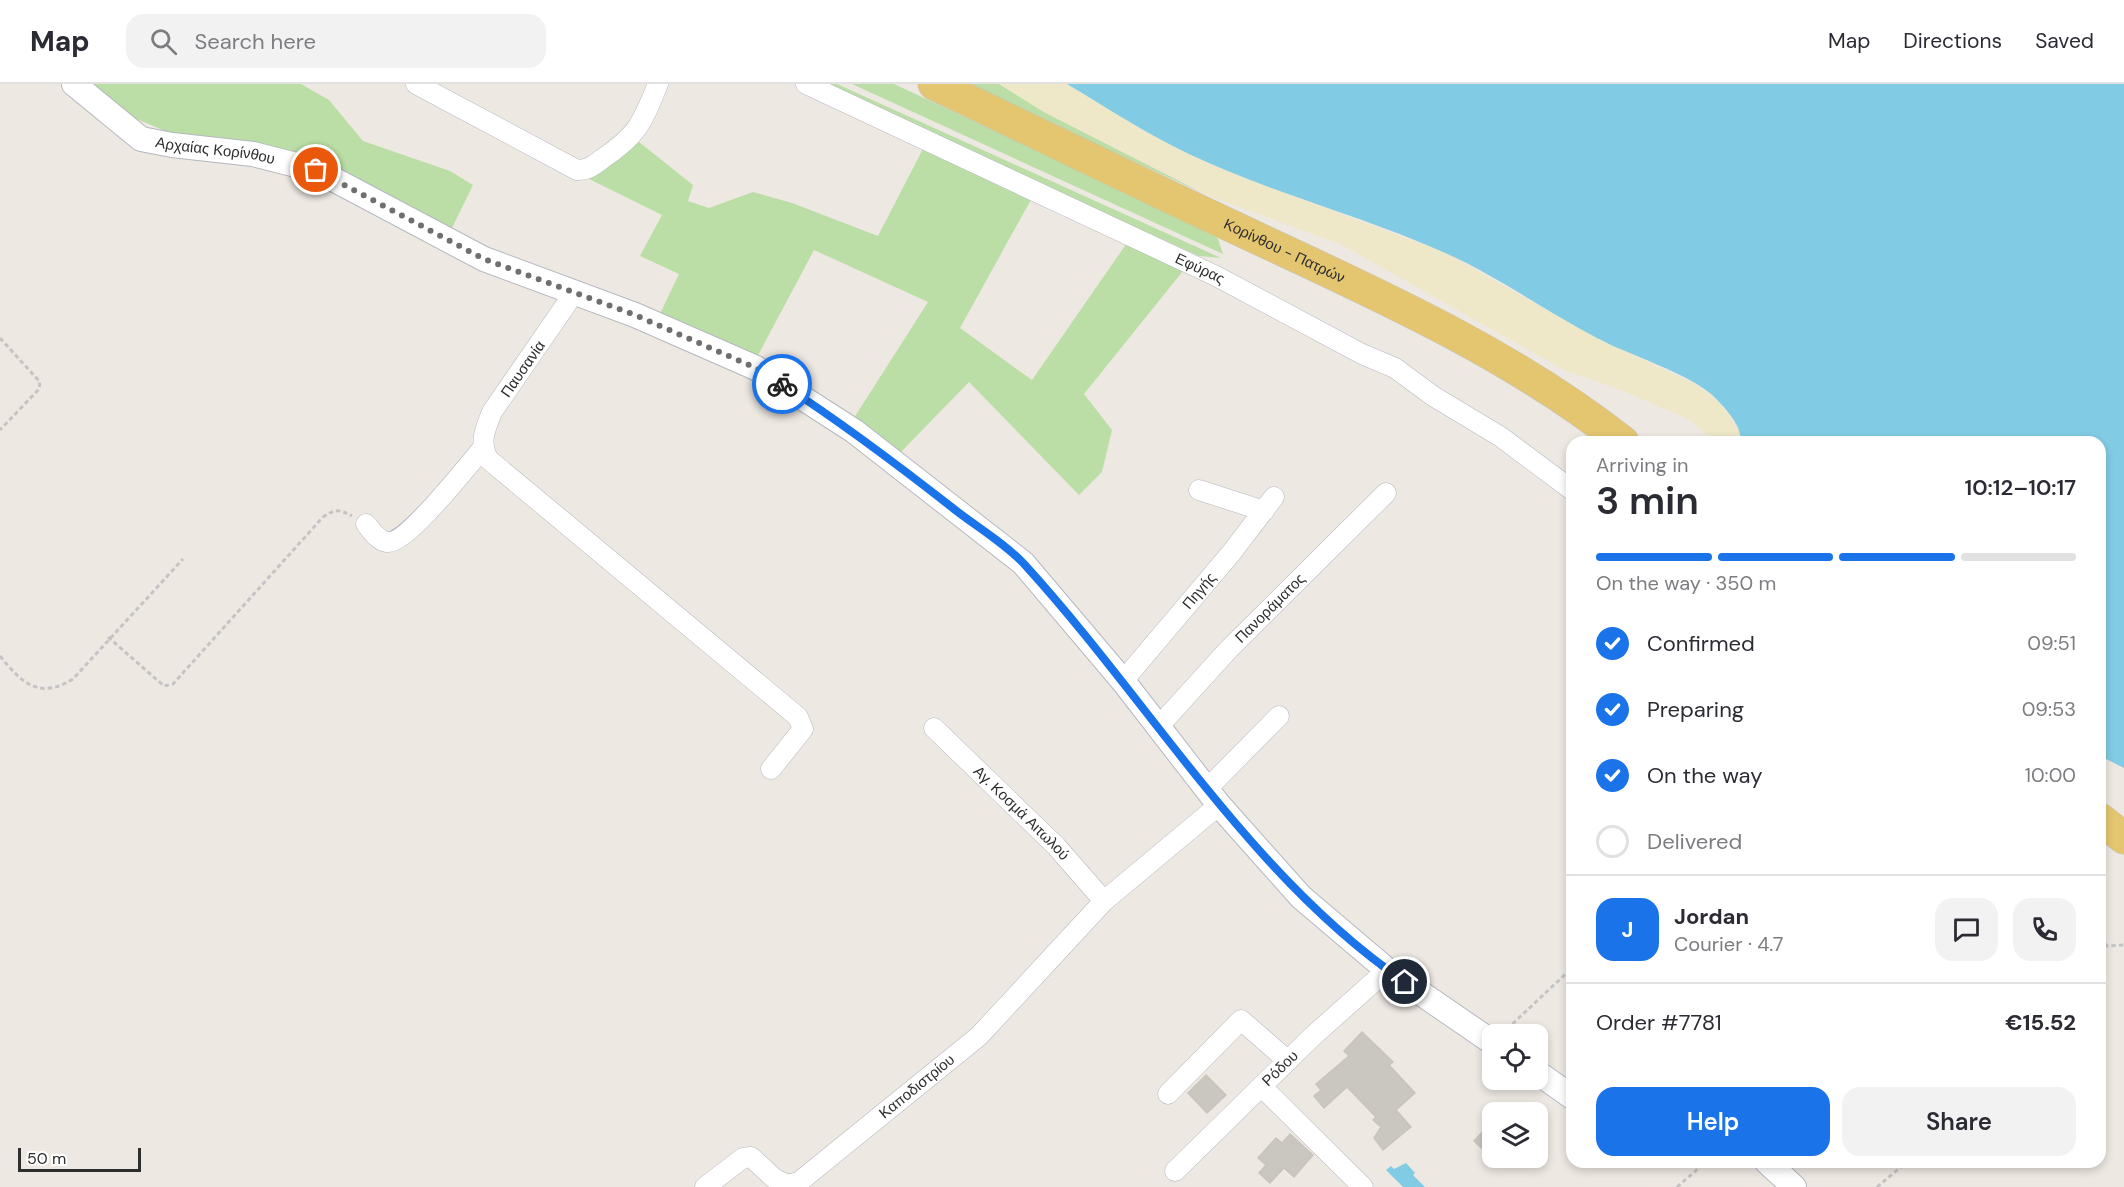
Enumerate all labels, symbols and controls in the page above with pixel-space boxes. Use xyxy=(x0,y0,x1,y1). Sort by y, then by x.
search box xyxy=(126,14,546,68)
text: Map xyxy=(30,23,90,60)
icon: search xyxy=(147,25,180,58)
text: Search here xyxy=(195,27,316,56)
text: Map xyxy=(1828,27,1870,55)
text: Directions xyxy=(1903,27,2002,55)
text: Saved xyxy=(2035,27,2094,55)
street label: Αρχαίας Κορίνθου xyxy=(154,132,277,169)
pin xyxy=(290,144,341,195)
icon: bag xyxy=(299,153,332,186)
street label: Κορίνθου - Πατρών xyxy=(1220,214,1348,288)
street label: Εφύρας xyxy=(1172,248,1228,289)
street label: Παυσανία xyxy=(496,336,550,401)
courier xyxy=(752,354,812,414)
icon: bike xyxy=(766,368,799,401)
text: Arriving in xyxy=(1596,452,1688,478)
text: 10:12–10:17 xyxy=(1965,473,2076,502)
text: 3 min xyxy=(1596,475,1699,526)
street label: Πηγής xyxy=(1178,568,1220,613)
street label: Πανοράματος xyxy=(1231,569,1309,647)
text: On the way · 350 m xyxy=(1596,570,1776,596)
icon: check xyxy=(1596,627,1629,660)
text: Confirmed xyxy=(1647,629,1755,658)
text: 09:51 xyxy=(2027,630,2076,656)
icon: check xyxy=(1596,693,1629,726)
text: Preparing xyxy=(1647,695,1744,724)
text: 09:53 xyxy=(2022,696,2076,722)
icon: check xyxy=(1596,759,1629,792)
street label: Αγ. Κοσμά Αιτωλού xyxy=(969,761,1074,865)
text: On the way xyxy=(1647,761,1762,790)
text: 10:00 xyxy=(2025,762,2076,788)
text: Delivered xyxy=(1647,827,1742,856)
button: chat xyxy=(1935,898,1998,961)
button: phone xyxy=(2013,898,2076,961)
text: Jordan xyxy=(1674,902,1749,931)
text: J xyxy=(1622,915,1633,944)
text: Courier · 4.7 xyxy=(1674,931,1783,957)
pin xyxy=(1379,956,1430,1007)
icon: home xyxy=(1388,965,1421,998)
text: Order #7781 xyxy=(1596,1008,1722,1037)
text: €15.52 xyxy=(2005,1008,2076,1037)
map controls xyxy=(1482,1024,1548,1168)
button: locate xyxy=(1482,1024,1548,1090)
street label: Ρόδου xyxy=(1258,1046,1303,1090)
street label: Καποδιστρίου xyxy=(875,1050,959,1123)
button: Help xyxy=(1596,1087,1830,1156)
button: Share xyxy=(1842,1087,2076,1156)
button: layers xyxy=(1482,1102,1548,1168)
scale bar xyxy=(18,1145,141,1172)
text: 50 m xyxy=(27,1148,66,1169)

